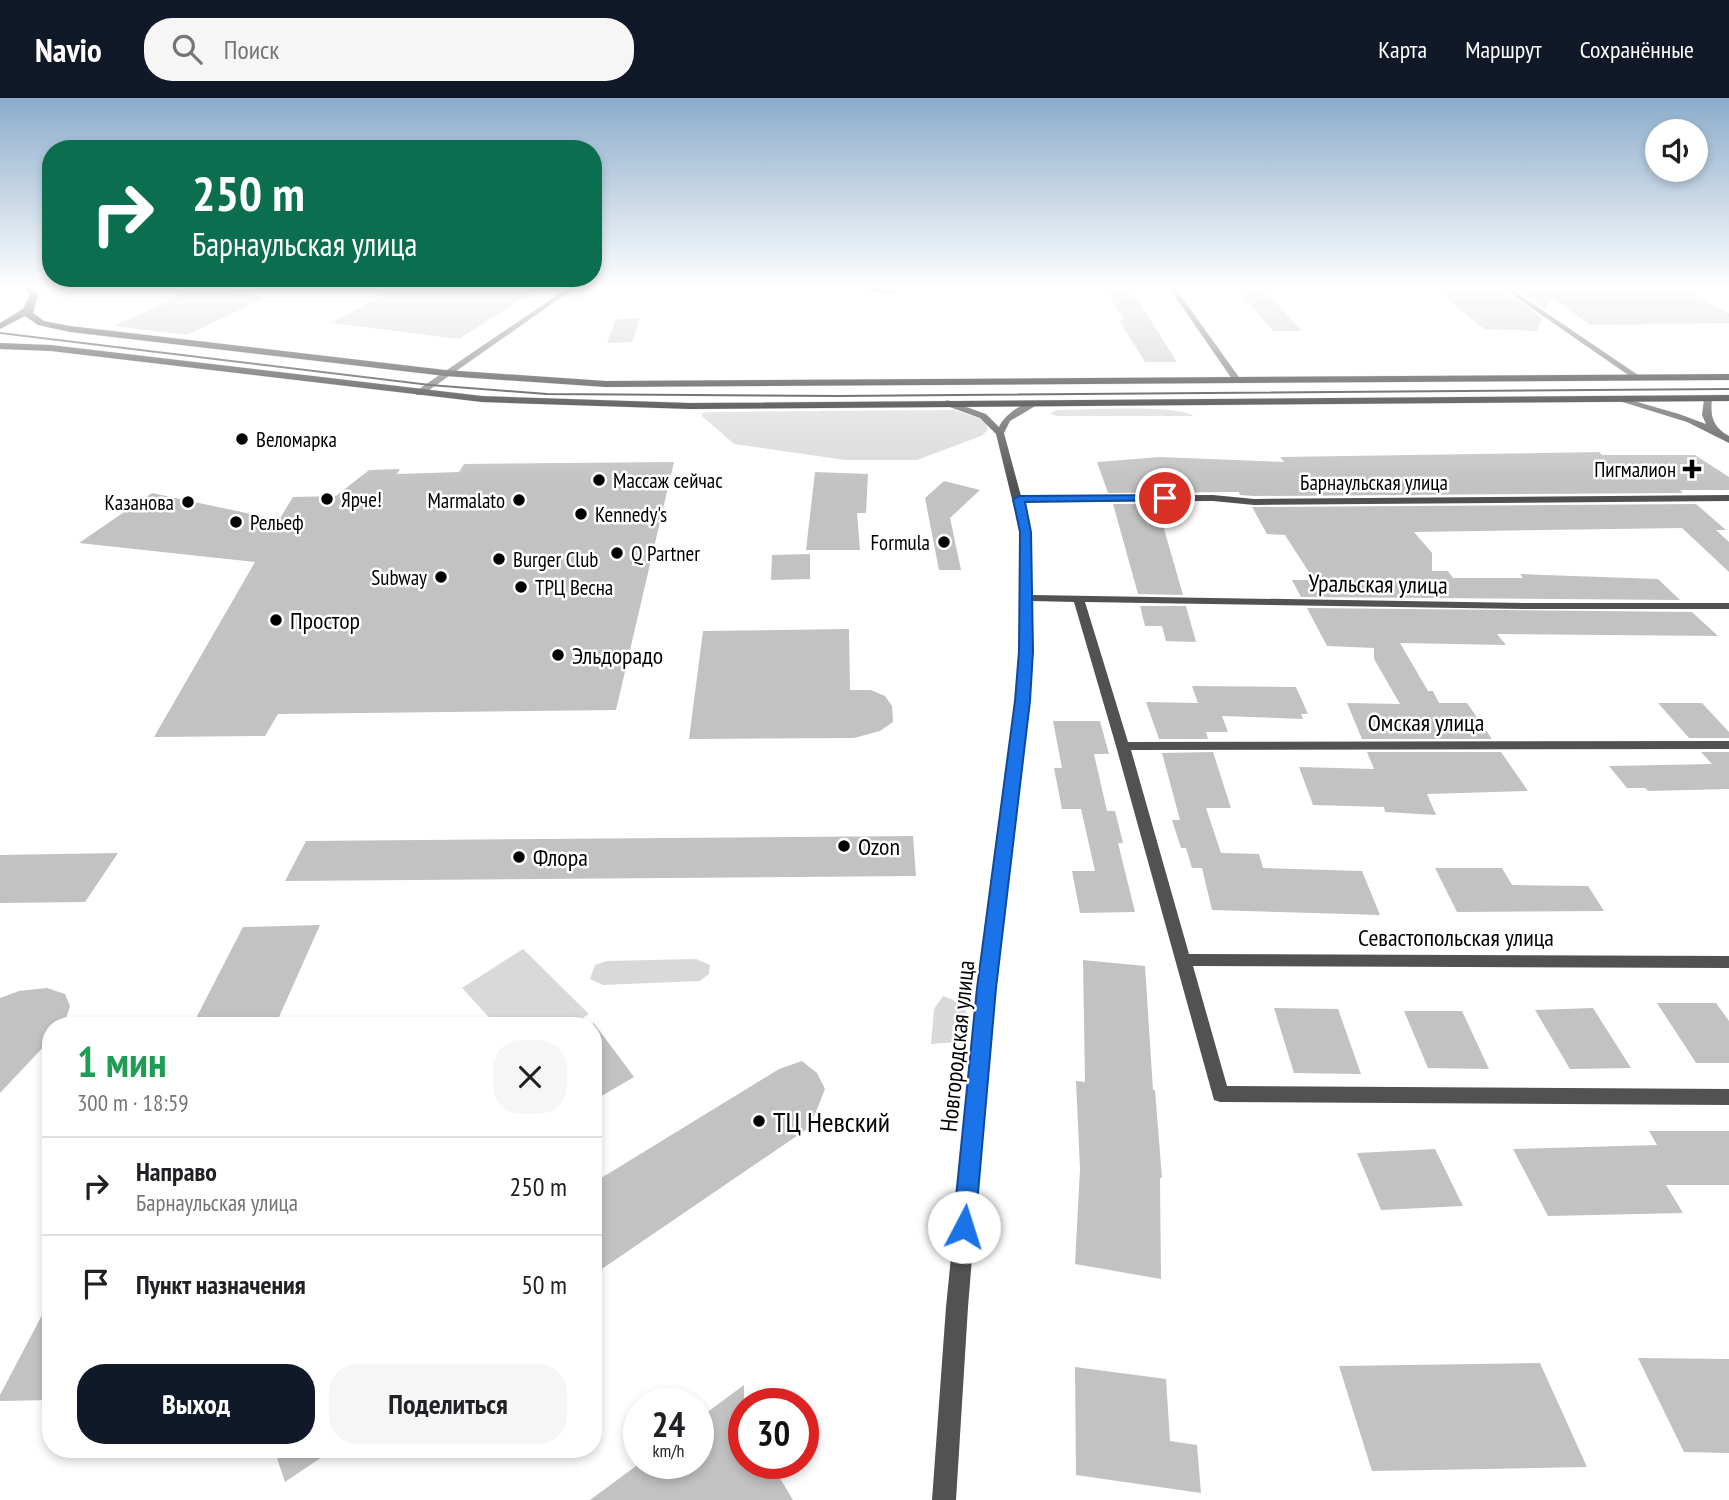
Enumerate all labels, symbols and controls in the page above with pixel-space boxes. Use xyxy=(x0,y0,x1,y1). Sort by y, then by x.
search box xyxy=(144,18,634,81)
text: Navio xyxy=(35,28,102,71)
icon: search xyxy=(168,30,206,68)
text: Поиск xyxy=(224,33,279,66)
text: Карта xyxy=(1378,34,1427,65)
text: Маршрут xyxy=(1465,34,1542,65)
text: Сохранённые xyxy=(1580,34,1694,65)
map controls xyxy=(1645,119,1708,182)
button: sound xyxy=(1645,119,1708,182)
text: 250 m xyxy=(192,161,305,225)
icon: right xyxy=(77,168,168,259)
text: Барнаульская улица xyxy=(192,223,417,265)
place label: Веломарка xyxy=(256,426,337,453)
marker: Веломарка xyxy=(234,431,250,447)
place label: Пигмалион xyxy=(1594,456,1676,483)
marker: Пигмалион xyxy=(1682,459,1702,479)
place label: Массаж сейчас xyxy=(613,467,723,494)
pin xyxy=(1135,468,1195,528)
street label: Барнаульская улица xyxy=(1300,469,1448,496)
marker: Массаж сейчас xyxy=(591,472,607,488)
icon: arrive xyxy=(1146,479,1184,517)
place label: Ярче! xyxy=(341,486,382,513)
place label: Marmalato xyxy=(427,487,505,514)
place label: Казанова xyxy=(104,489,174,516)
marker: Ярче! xyxy=(319,491,335,507)
marker: Marmalato xyxy=(511,492,527,508)
marker: Казанова xyxy=(180,494,196,510)
place label: Kennedy's xyxy=(595,501,667,528)
marker: Kennedy's xyxy=(573,506,589,522)
place label: Рельеф xyxy=(250,509,304,536)
marker: Рельеф xyxy=(228,514,244,530)
place label: Formula xyxy=(870,529,930,556)
marker: Formula xyxy=(936,534,952,550)
place label: Q Partner xyxy=(631,540,700,567)
marker: Q Partner xyxy=(609,545,625,561)
place label: Burger Club xyxy=(513,546,598,573)
marker: Burger Club xyxy=(491,551,507,567)
place label: Subway xyxy=(371,564,427,591)
street label: Уральская улица xyxy=(1308,567,1448,601)
marker: Subway xyxy=(433,569,449,585)
place label: ТРЦ Весна xyxy=(535,574,613,601)
marker: ТРЦ Весна xyxy=(513,579,529,595)
place label: Простор xyxy=(290,605,360,636)
marker: Простор xyxy=(268,612,284,628)
place label: Эльдорадо xyxy=(572,640,663,671)
marker: Эльдорадо xyxy=(550,647,566,663)
street label: Омская улица xyxy=(1368,707,1484,738)
place label: Ozon xyxy=(858,831,900,862)
marker: Ozon xyxy=(836,838,852,854)
place label: Флора xyxy=(533,842,588,873)
marker: Флора xyxy=(511,849,527,865)
street label: Севастопольская улица xyxy=(1358,922,1554,953)
street label: Новгородская улица xyxy=(933,959,981,1133)
text: 1 мин xyxy=(77,1034,167,1089)
button: close xyxy=(493,1040,567,1114)
text: 300 m · 18:59 xyxy=(77,1088,189,1117)
place label: ТЦ Невский xyxy=(773,1103,890,1140)
marker: ТЦ Невский xyxy=(751,1113,767,1129)
text: Направо xyxy=(136,1155,217,1188)
icon: right xyxy=(77,1167,115,1205)
text: 250 m xyxy=(509,1170,567,1203)
text: Барнаульская улица xyxy=(136,1188,298,1217)
position arrow xyxy=(927,1190,1001,1264)
icon: arrive xyxy=(77,1265,115,1303)
text: Пункт назначения xyxy=(136,1268,306,1301)
text: 50 m xyxy=(521,1268,567,1301)
button: Выход xyxy=(77,1364,315,1444)
button: Поделиться xyxy=(329,1364,567,1444)
speed limit sign: 30 xyxy=(728,1388,819,1479)
text: 24 xyxy=(652,1401,685,1447)
text: km/h xyxy=(653,1439,684,1462)

